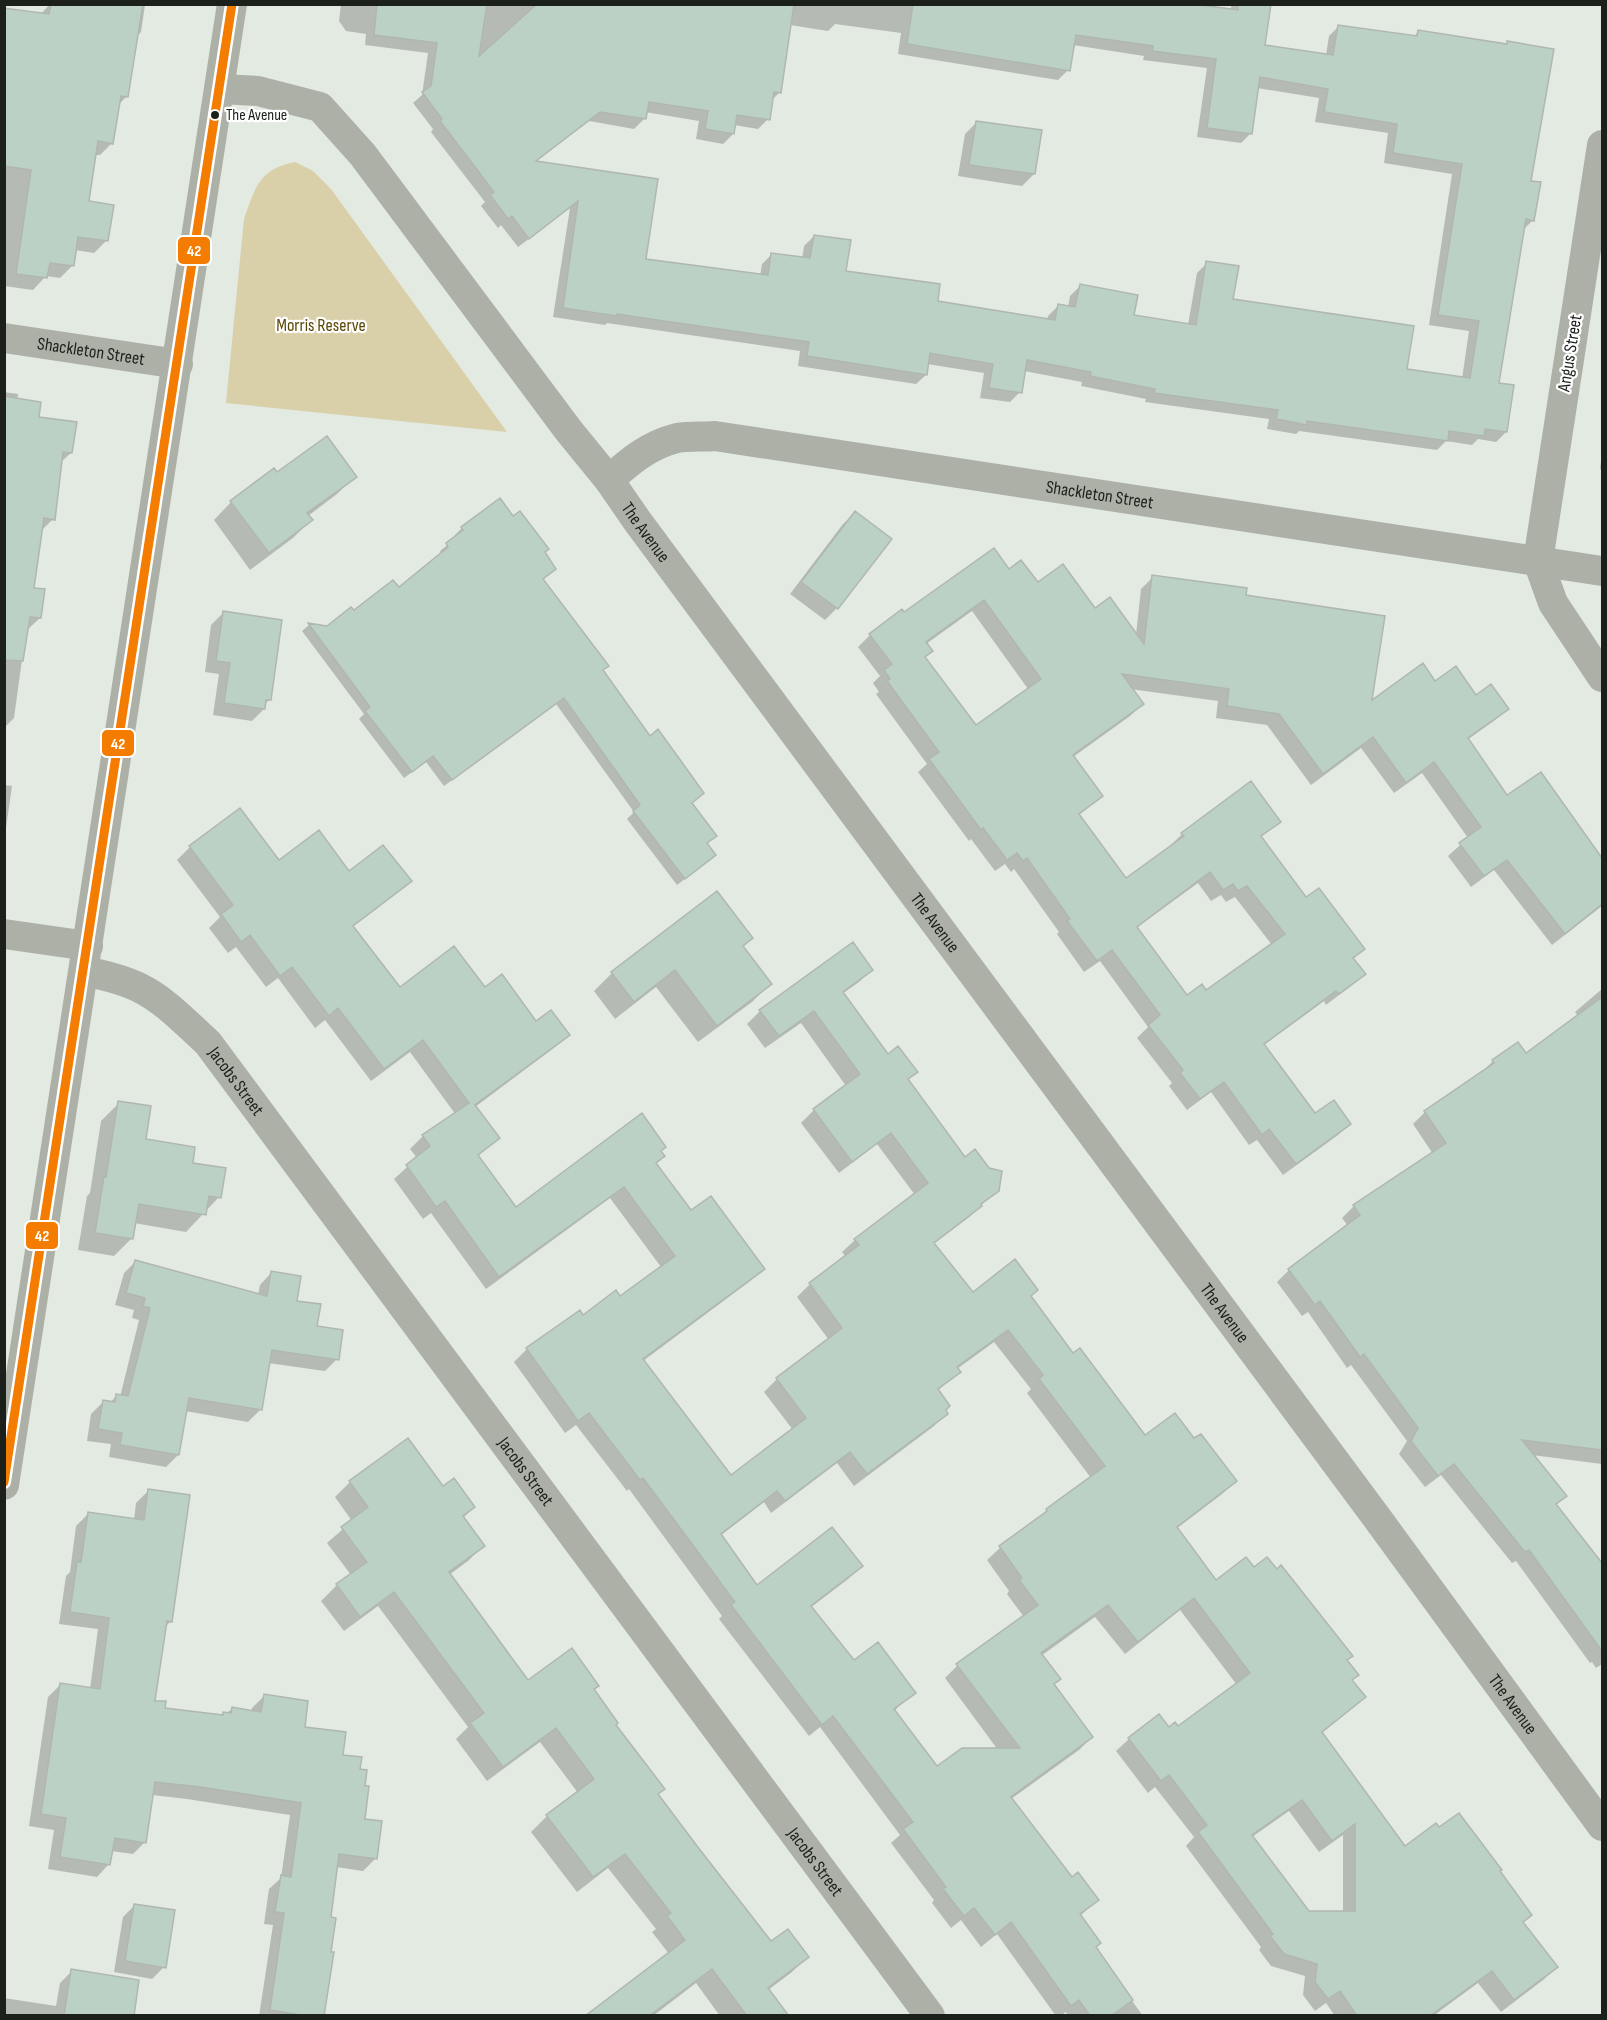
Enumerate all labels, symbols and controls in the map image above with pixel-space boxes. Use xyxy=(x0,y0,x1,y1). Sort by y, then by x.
place label: The Avenue xyxy=(226,106,287,125)
marker: The Avenue xyxy=(209,109,221,121)
line badge: 42 xyxy=(177,236,211,265)
text: 42 xyxy=(187,242,201,261)
street label: Angus Street xyxy=(1553,312,1587,394)
park label: Morris Reserve xyxy=(276,315,366,336)
street label: Shackleton Street xyxy=(36,333,147,369)
street label: Shackleton Street xyxy=(1044,476,1155,513)
street label: The Avenue xyxy=(617,498,675,566)
line badge: 42 xyxy=(101,729,135,757)
text: 42 xyxy=(111,735,125,754)
street label: The Avenue xyxy=(906,889,964,957)
street label: Jacobs Street xyxy=(203,1042,269,1120)
line badge: 42 xyxy=(25,1221,59,1250)
text: 42 xyxy=(35,1227,49,1246)
street label: The Avenue xyxy=(1196,1279,1254,1347)
street label: Jacobs Street xyxy=(493,1432,559,1510)
street label: The Avenue xyxy=(1484,1670,1542,1738)
street label: Jacobs Street xyxy=(783,1823,848,1901)

